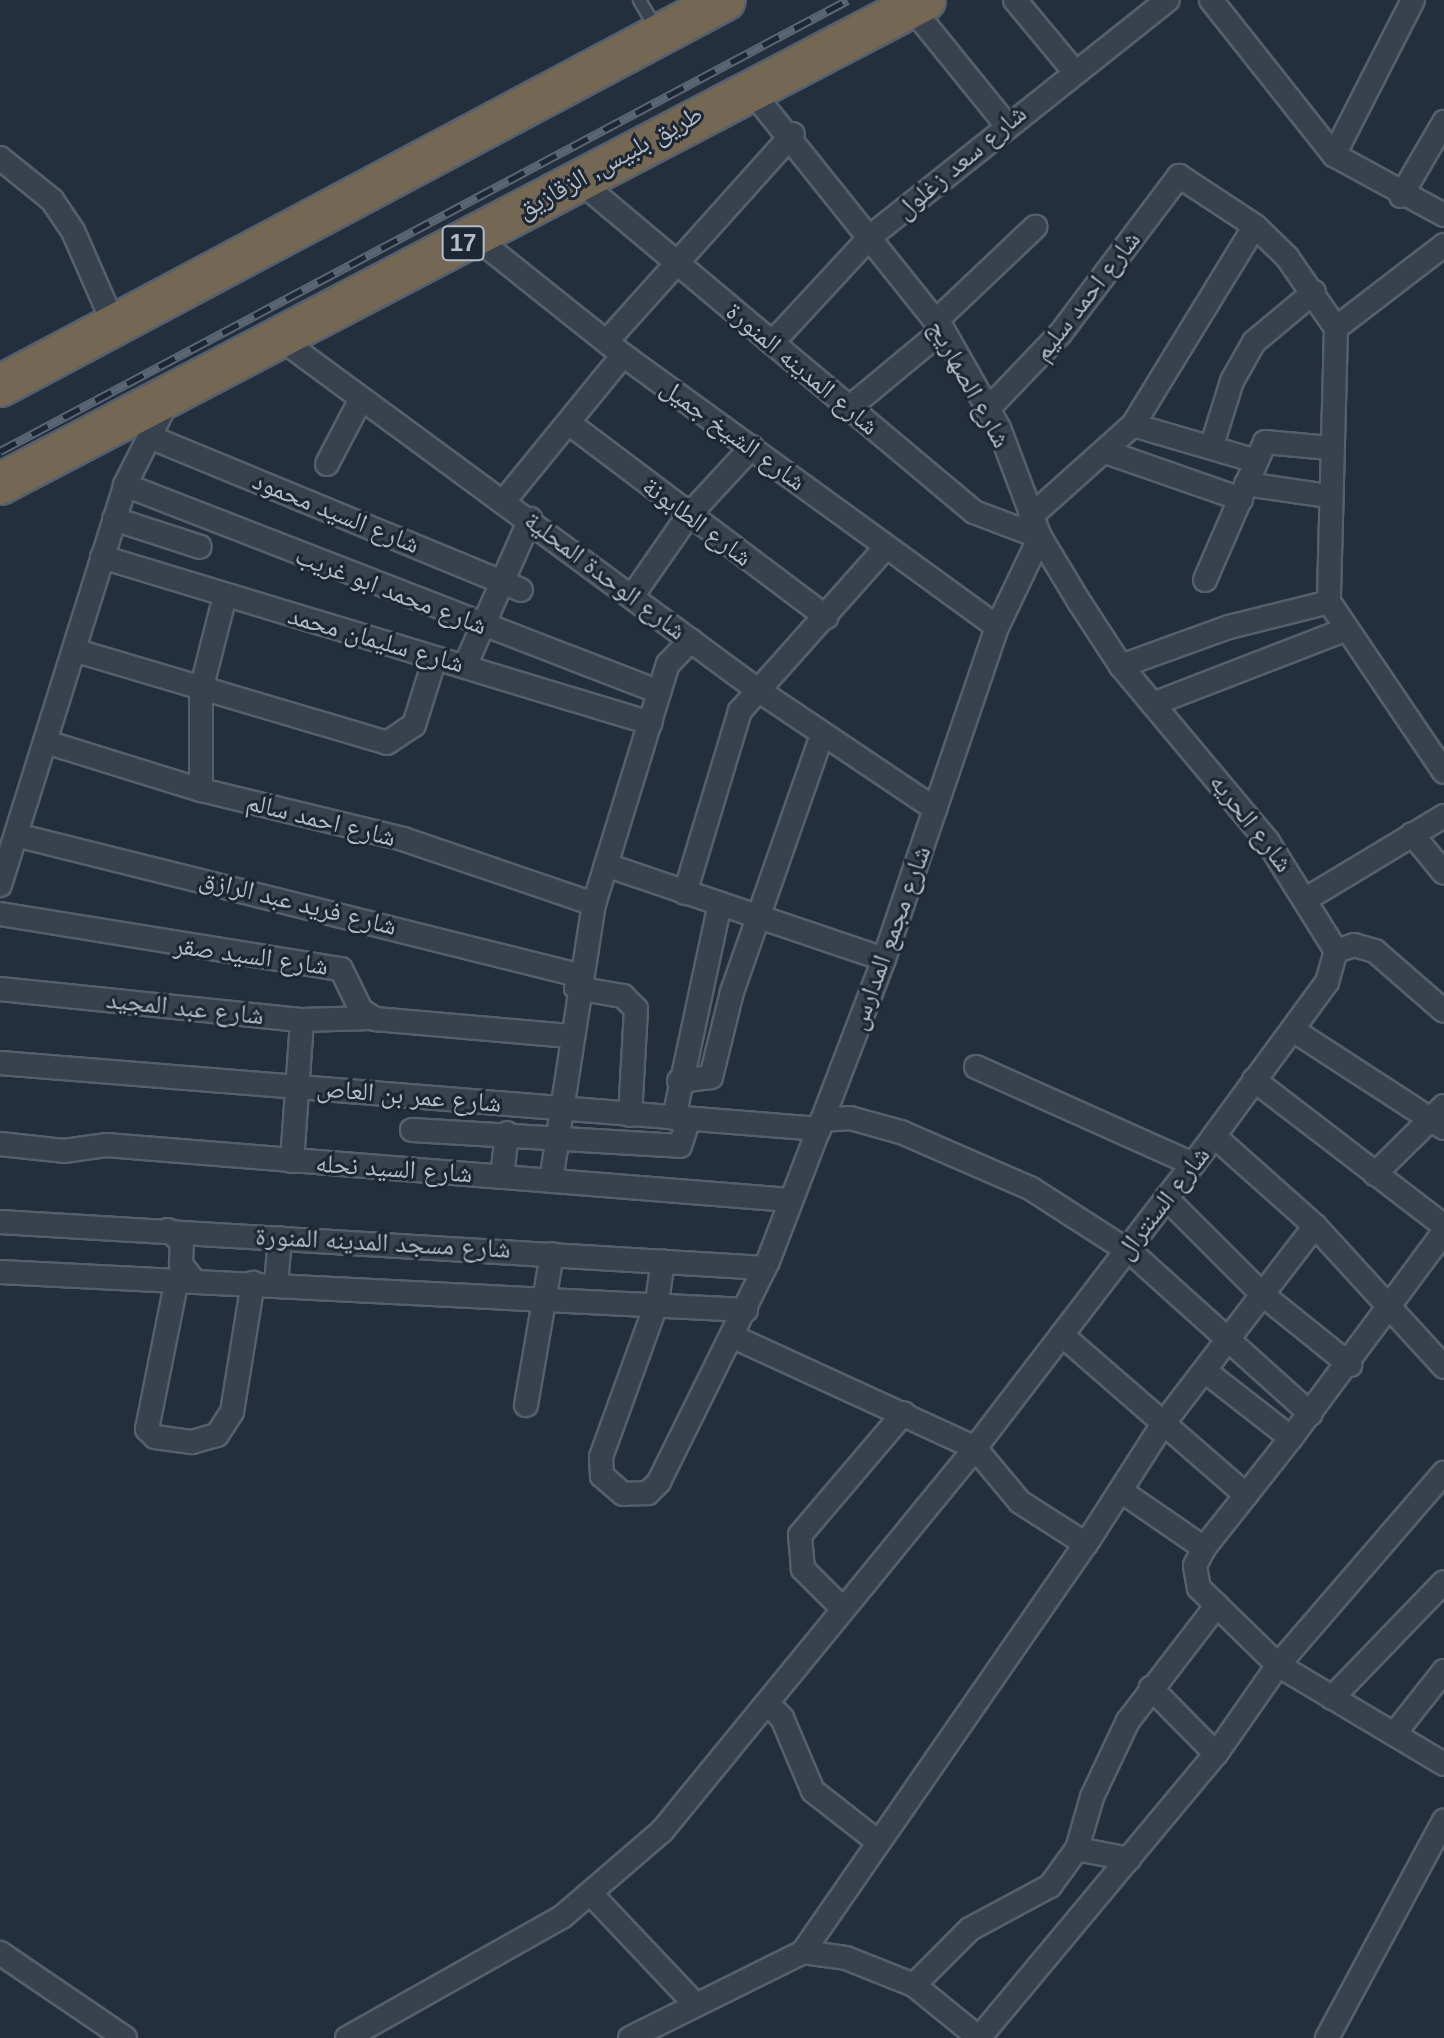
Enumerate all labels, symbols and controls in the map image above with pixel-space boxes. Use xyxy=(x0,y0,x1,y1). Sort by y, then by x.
street label: طريق بلبيس, الزقازيق xyxy=(512,98,708,226)
street label: شارع سعد زغلول xyxy=(889,98,1033,226)
road number: 17 xyxy=(441,223,485,263)
street label: شارع احمد سليم xyxy=(1027,225,1147,367)
street label: شارع المدينه المنورة xyxy=(719,296,885,442)
street label: شارع الصهاريج xyxy=(921,315,1017,453)
street label: شارع الشيخ جميل xyxy=(654,372,812,498)
street label: شارع السيد محمود xyxy=(248,465,424,561)
street label: شارع الطابونة xyxy=(636,471,758,573)
street label: شارع الوحدة المحلية xyxy=(518,505,692,647)
street label: شارع محمد ابو غريب xyxy=(291,540,491,642)
street label: شارع سليمان محمد xyxy=(284,600,468,680)
street label: شارع الحريه xyxy=(1203,767,1299,879)
street label: شارع احمد سالم xyxy=(243,786,399,854)
street label: شارع مجمع المدارس xyxy=(842,842,938,1034)
street label: شارع فريد عبد الرازق xyxy=(196,863,400,943)
street label: شارع السيد صقر xyxy=(172,930,330,982)
street label: شارع عبد المجيد xyxy=(105,984,265,1032)
street label: شارع عمر بن العاص xyxy=(315,1072,503,1120)
street label: شارع السنترال xyxy=(1109,1140,1217,1266)
street label: شارع السيد نحله xyxy=(315,1148,473,1190)
street label: شارع مسجد المدينه المنورة xyxy=(255,1221,511,1265)

